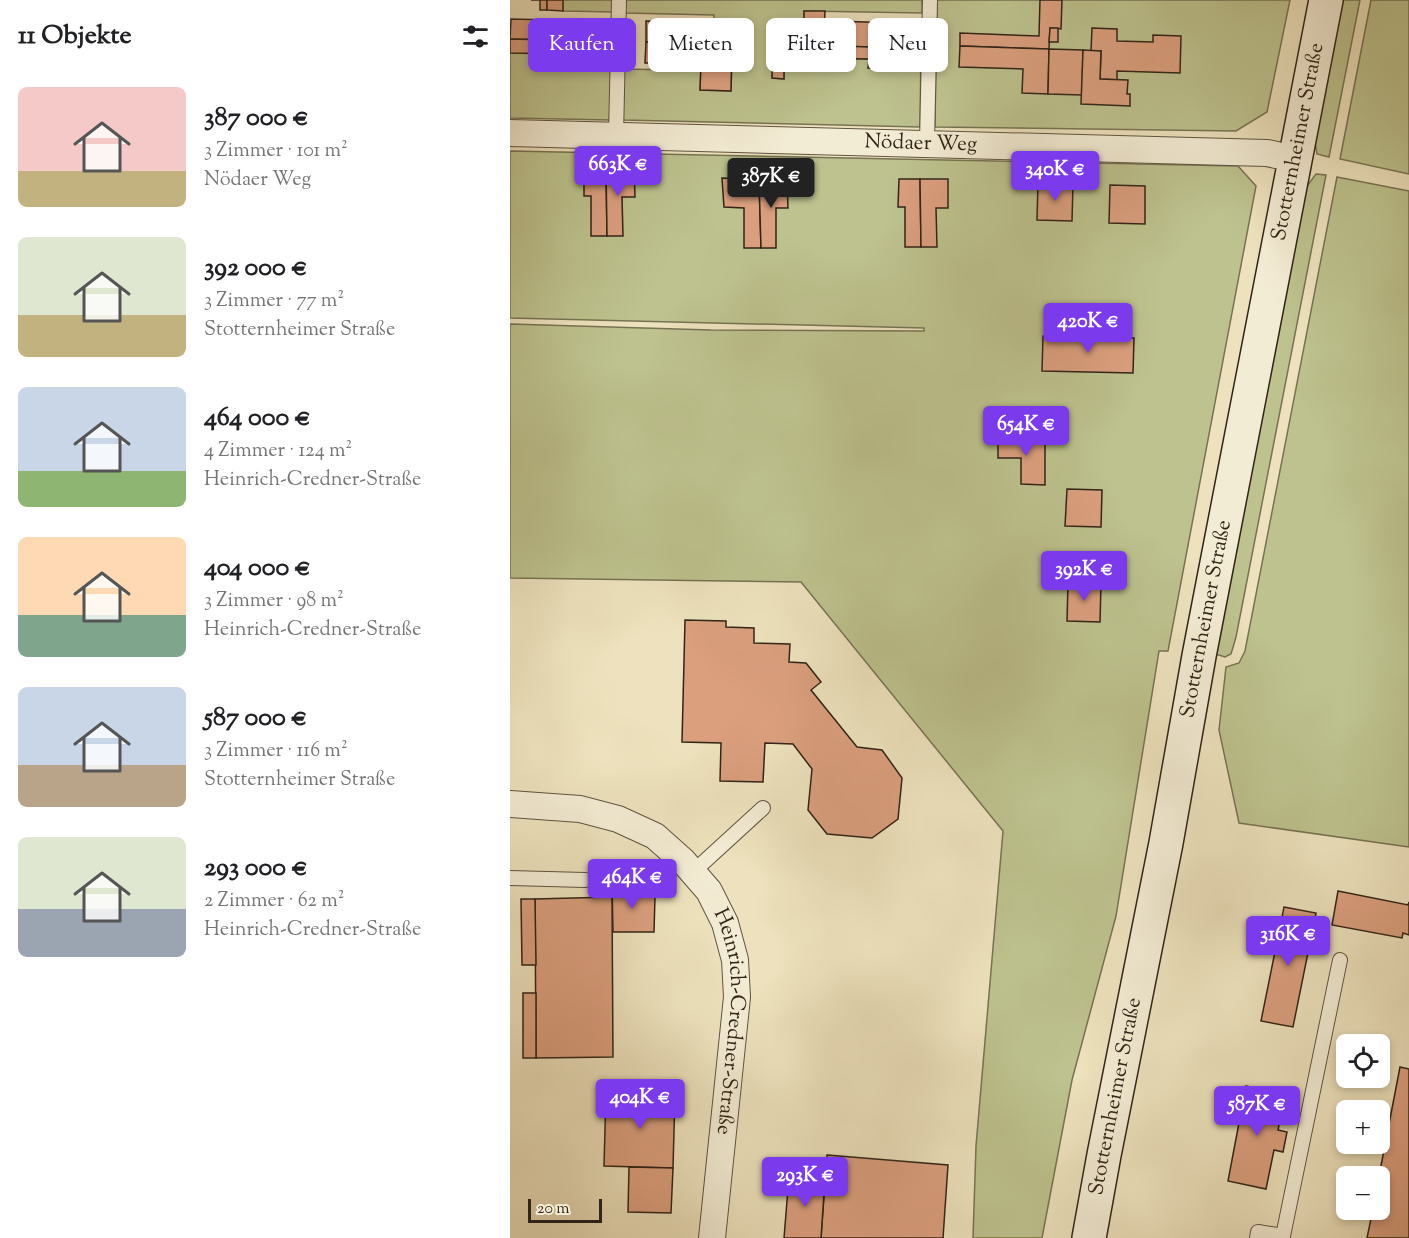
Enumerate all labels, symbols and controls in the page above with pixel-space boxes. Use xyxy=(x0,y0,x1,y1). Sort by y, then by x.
text: 11 Objekte xyxy=(18,18,132,55)
chip: Kaufen xyxy=(528,18,636,72)
chip: Mieten xyxy=(648,18,754,72)
chip: Filter xyxy=(766,18,856,72)
chip: Neu xyxy=(868,18,948,72)
icon: filters xyxy=(459,20,492,53)
street label: Stotternheimer Straße xyxy=(1265,40,1332,243)
text: 387 000 € xyxy=(204,100,309,137)
icon: home xyxy=(66,111,138,183)
street label: Nödaer Weg xyxy=(864,127,978,160)
text: 3 Zimmer · 101 m² xyxy=(204,137,348,166)
pin: 663K € xyxy=(569,146,667,197)
text: 663K € xyxy=(589,151,647,180)
pin: 340K € xyxy=(1006,151,1104,202)
text: 340K € xyxy=(1025,156,1085,185)
pin: 387K € xyxy=(722,158,820,209)
text: 387K € xyxy=(741,163,801,192)
text: Nödaer Weg xyxy=(204,166,311,195)
text: 392 000 € xyxy=(204,250,307,287)
icon: home xyxy=(66,261,138,333)
text: 3 Zimmer · 77 m² xyxy=(204,287,344,316)
pin: 420K € xyxy=(1039,303,1137,354)
text: 420K € xyxy=(1057,308,1119,337)
text: Stotternheimer Straße xyxy=(204,316,395,345)
text: 464 000 € xyxy=(204,400,311,437)
pin: 654K € xyxy=(977,406,1075,457)
icon: home xyxy=(66,411,138,483)
text: 654K € xyxy=(997,411,1055,440)
text: 4 Zimmer · 124 m² xyxy=(204,437,352,466)
text: Heinrich-Credner-Straße xyxy=(204,466,421,495)
street label: Stotternheimer Straße xyxy=(1173,518,1240,720)
text: 404 000 € xyxy=(204,550,311,587)
pin: 392K € xyxy=(1035,551,1133,602)
text: 392K € xyxy=(1055,556,1113,585)
icon: home xyxy=(66,561,138,633)
text: 3 Zimmer · 98 m² xyxy=(204,587,344,616)
text: Heinrich-Credner-Straße xyxy=(204,616,421,645)
text: 587 000 € xyxy=(204,700,307,737)
icon: home xyxy=(66,711,138,783)
text: 3 Zimmer · 116 m² xyxy=(204,737,348,766)
text: Stotternheimer Straße xyxy=(204,766,395,795)
text: 293 000 € xyxy=(204,850,308,887)
pin: 464K € xyxy=(583,859,681,910)
icon: home xyxy=(66,861,138,933)
text: 464K € xyxy=(602,864,662,893)
text: 2 Zimmer · 62 m² xyxy=(204,887,344,916)
street label: Heinrich-Credner-Straße xyxy=(705,903,752,1136)
text: Heinrich-Credner-Straße xyxy=(204,916,421,945)
pin: 316K € xyxy=(1239,916,1337,967)
text: 316K € xyxy=(1260,921,1316,950)
street label: Stotternheimer Straße xyxy=(1082,995,1150,1198)
map controls xyxy=(1336,1034,1390,1220)
button: locate xyxy=(1336,1034,1390,1088)
pin: 404K € xyxy=(591,1079,689,1130)
text: 404K € xyxy=(610,1084,670,1113)
pin: 587K € xyxy=(1208,1086,1306,1137)
text: 587K € xyxy=(1228,1091,1286,1120)
button: + xyxy=(1336,1100,1390,1154)
pin: 293K € xyxy=(756,1157,854,1208)
text: 293K € xyxy=(776,1162,834,1191)
button: − xyxy=(1336,1166,1390,1220)
scale bar xyxy=(528,1196,602,1224)
text: 20 m xyxy=(537,1198,570,1221)

